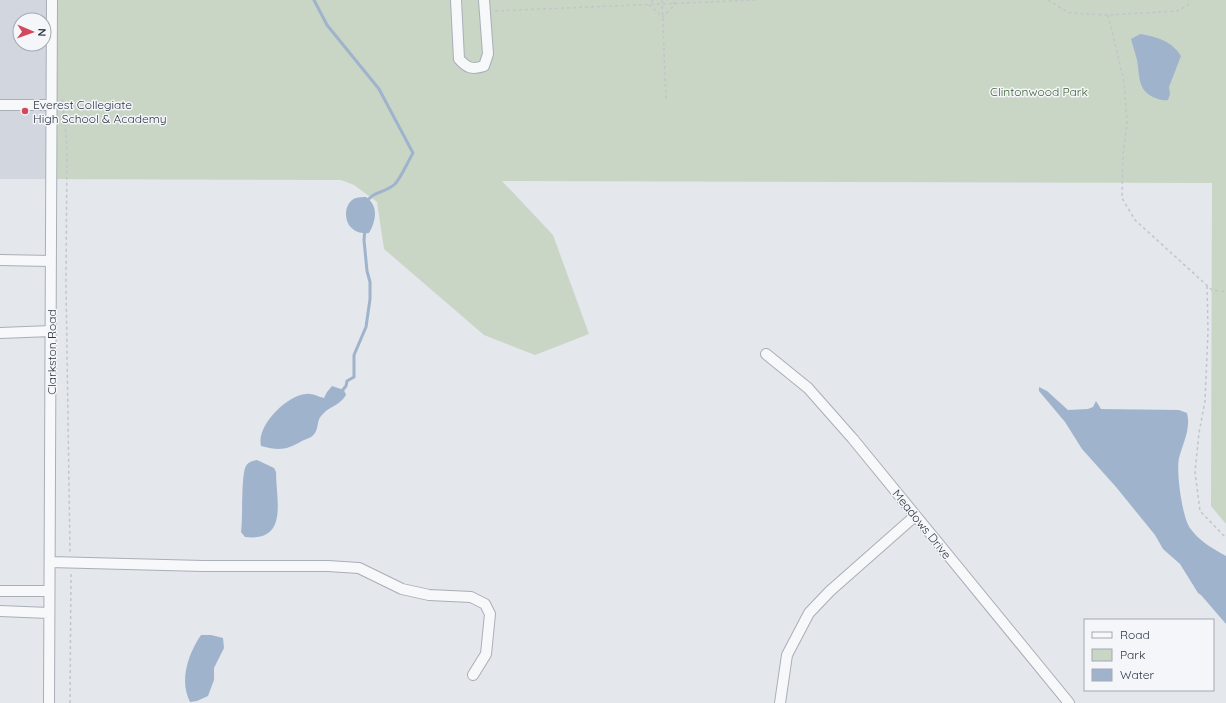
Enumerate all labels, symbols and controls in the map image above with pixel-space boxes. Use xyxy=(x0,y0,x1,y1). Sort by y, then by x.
north arrow xyxy=(12,12,52,52)
text: N xyxy=(35,28,49,37)
park label: Clintonwood Park xyxy=(990,84,1088,99)
place label: Everest Collegiate High School & Academy xyxy=(33,97,167,126)
marker: Everest Collegiate High School & Academy xyxy=(20,106,30,116)
street label: Clarkston Road xyxy=(44,309,59,395)
street label: Meadows Drive xyxy=(889,486,955,562)
legend xyxy=(1084,619,1214,691)
text: Road xyxy=(1120,627,1150,642)
text: Park xyxy=(1120,647,1145,662)
text: Water xyxy=(1120,667,1155,682)

